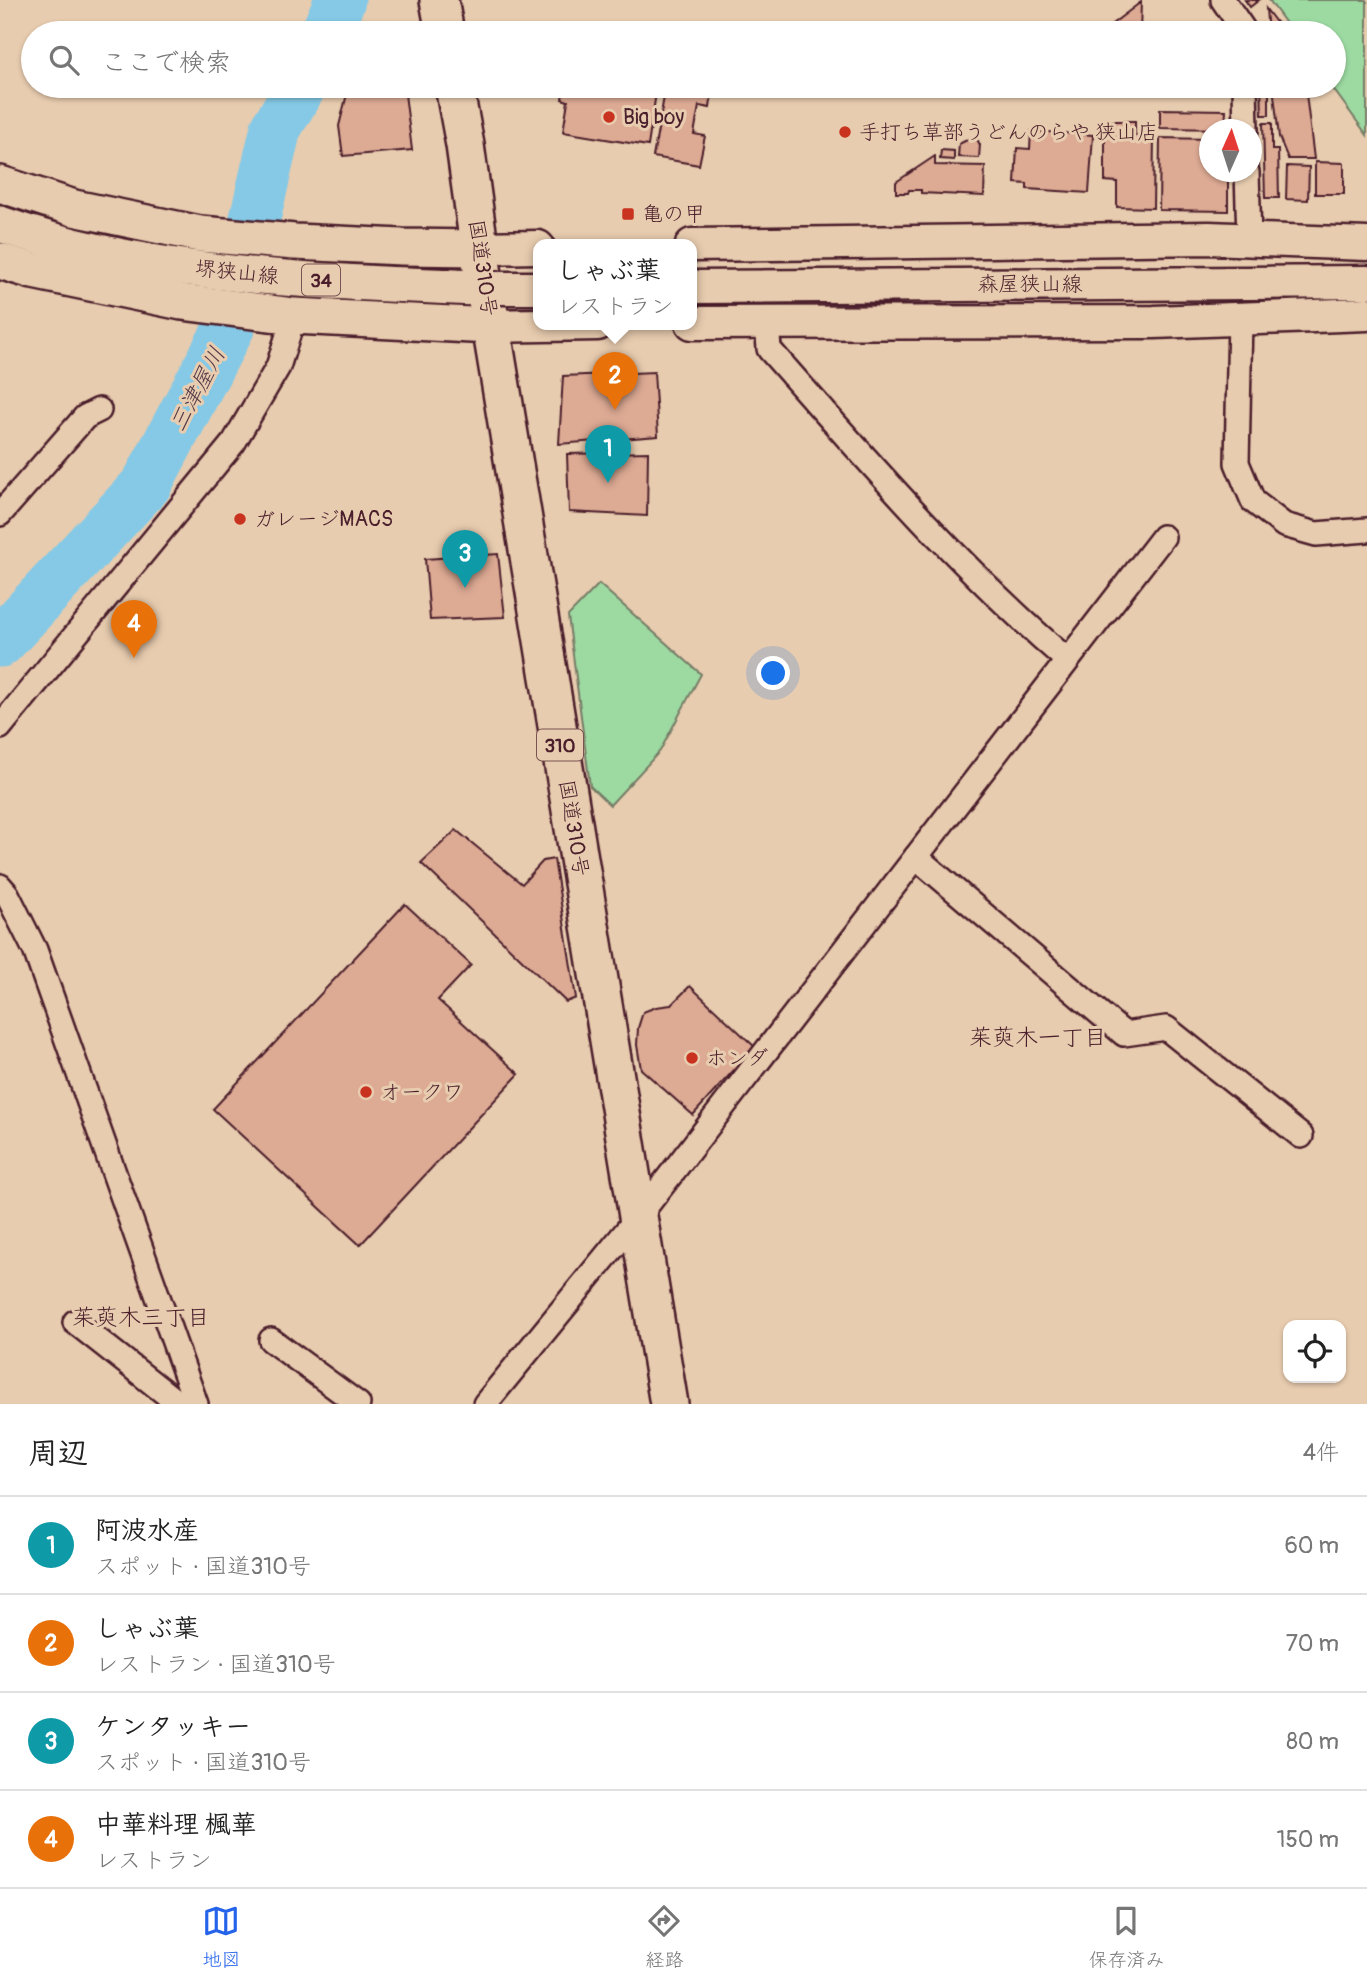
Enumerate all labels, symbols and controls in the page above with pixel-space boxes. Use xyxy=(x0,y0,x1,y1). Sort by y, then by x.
search box xyxy=(21,21,1346,98)
icon: search xyxy=(45,41,83,79)
text: ここで検索 xyxy=(101,47,231,79)
place label: Big boy xyxy=(623,104,684,131)
marker: Big boy xyxy=(601,109,617,125)
place label: 手打ち草部うどんのらや 狭山店 xyxy=(859,119,1158,146)
north arrow xyxy=(1199,119,1262,182)
marker: 手打ち草部うどんのらや 狭山店 xyxy=(837,124,853,140)
place label: 亀の甲 xyxy=(642,201,705,228)
marker: 亀の甲 xyxy=(620,206,636,222)
street label: 国道310号 xyxy=(462,218,503,318)
popup xyxy=(533,239,697,330)
street label: 堺狭山線 xyxy=(194,255,280,290)
text: しゃぶ葉 xyxy=(557,255,661,287)
road number: 34 xyxy=(302,264,340,296)
street label: 森屋狭山線 xyxy=(978,271,1083,298)
text: レストラン xyxy=(557,292,673,321)
water label: 三津屋川 xyxy=(163,342,232,437)
pin: 2 xyxy=(592,352,638,410)
pin: 1 xyxy=(585,425,631,483)
place label: ガレージMACS xyxy=(254,506,393,533)
marker: ガレージMACS xyxy=(232,511,248,527)
pin: 3 xyxy=(442,530,488,588)
pin: 4 xyxy=(111,600,157,658)
your location xyxy=(756,656,790,690)
road number: 310 xyxy=(537,730,583,760)
street label: 国道310号 xyxy=(553,778,594,878)
district label: 茱萸木一丁目 xyxy=(969,1023,1107,1052)
place label: ホンダ xyxy=(706,1045,768,1072)
marker: ホンダ xyxy=(684,1050,700,1066)
place label: オークワ xyxy=(380,1079,464,1106)
marker: オークワ xyxy=(358,1084,374,1100)
district label: 茱萸木三丁目 xyxy=(72,1303,210,1332)
map controls xyxy=(1283,1320,1346,1383)
button: locate xyxy=(1283,1320,1346,1383)
text: 周辺 xyxy=(28,1435,88,1472)
text: 4件 xyxy=(1303,1438,1339,1467)
text: 阿波水産 xyxy=(95,1515,199,1547)
text: 1 xyxy=(47,1531,56,1560)
text: 60 m xyxy=(1284,1531,1339,1560)
text: スポット · 国道310号 xyxy=(95,1552,311,1581)
text: しゃぶ葉 xyxy=(95,1613,199,1645)
text: 2 xyxy=(45,1629,57,1658)
text: 70 m xyxy=(1286,1629,1339,1658)
text: レストラン · 国道310号 xyxy=(95,1650,336,1679)
text: ケンタッキー xyxy=(95,1711,251,1743)
text: 3 xyxy=(45,1727,57,1756)
text: 80 m xyxy=(1286,1727,1339,1756)
text: スポット · 国道310号 xyxy=(95,1748,311,1777)
text: 中華料理 楓華 xyxy=(95,1809,257,1841)
text: 4 xyxy=(44,1825,58,1854)
text: 150 m xyxy=(1276,1825,1339,1854)
text: レストラン xyxy=(95,1846,212,1875)
tab: 地図 xyxy=(202,1902,241,1972)
tab: 経路 xyxy=(645,1902,684,1972)
tab: 保存済み xyxy=(1088,1902,1165,1972)

